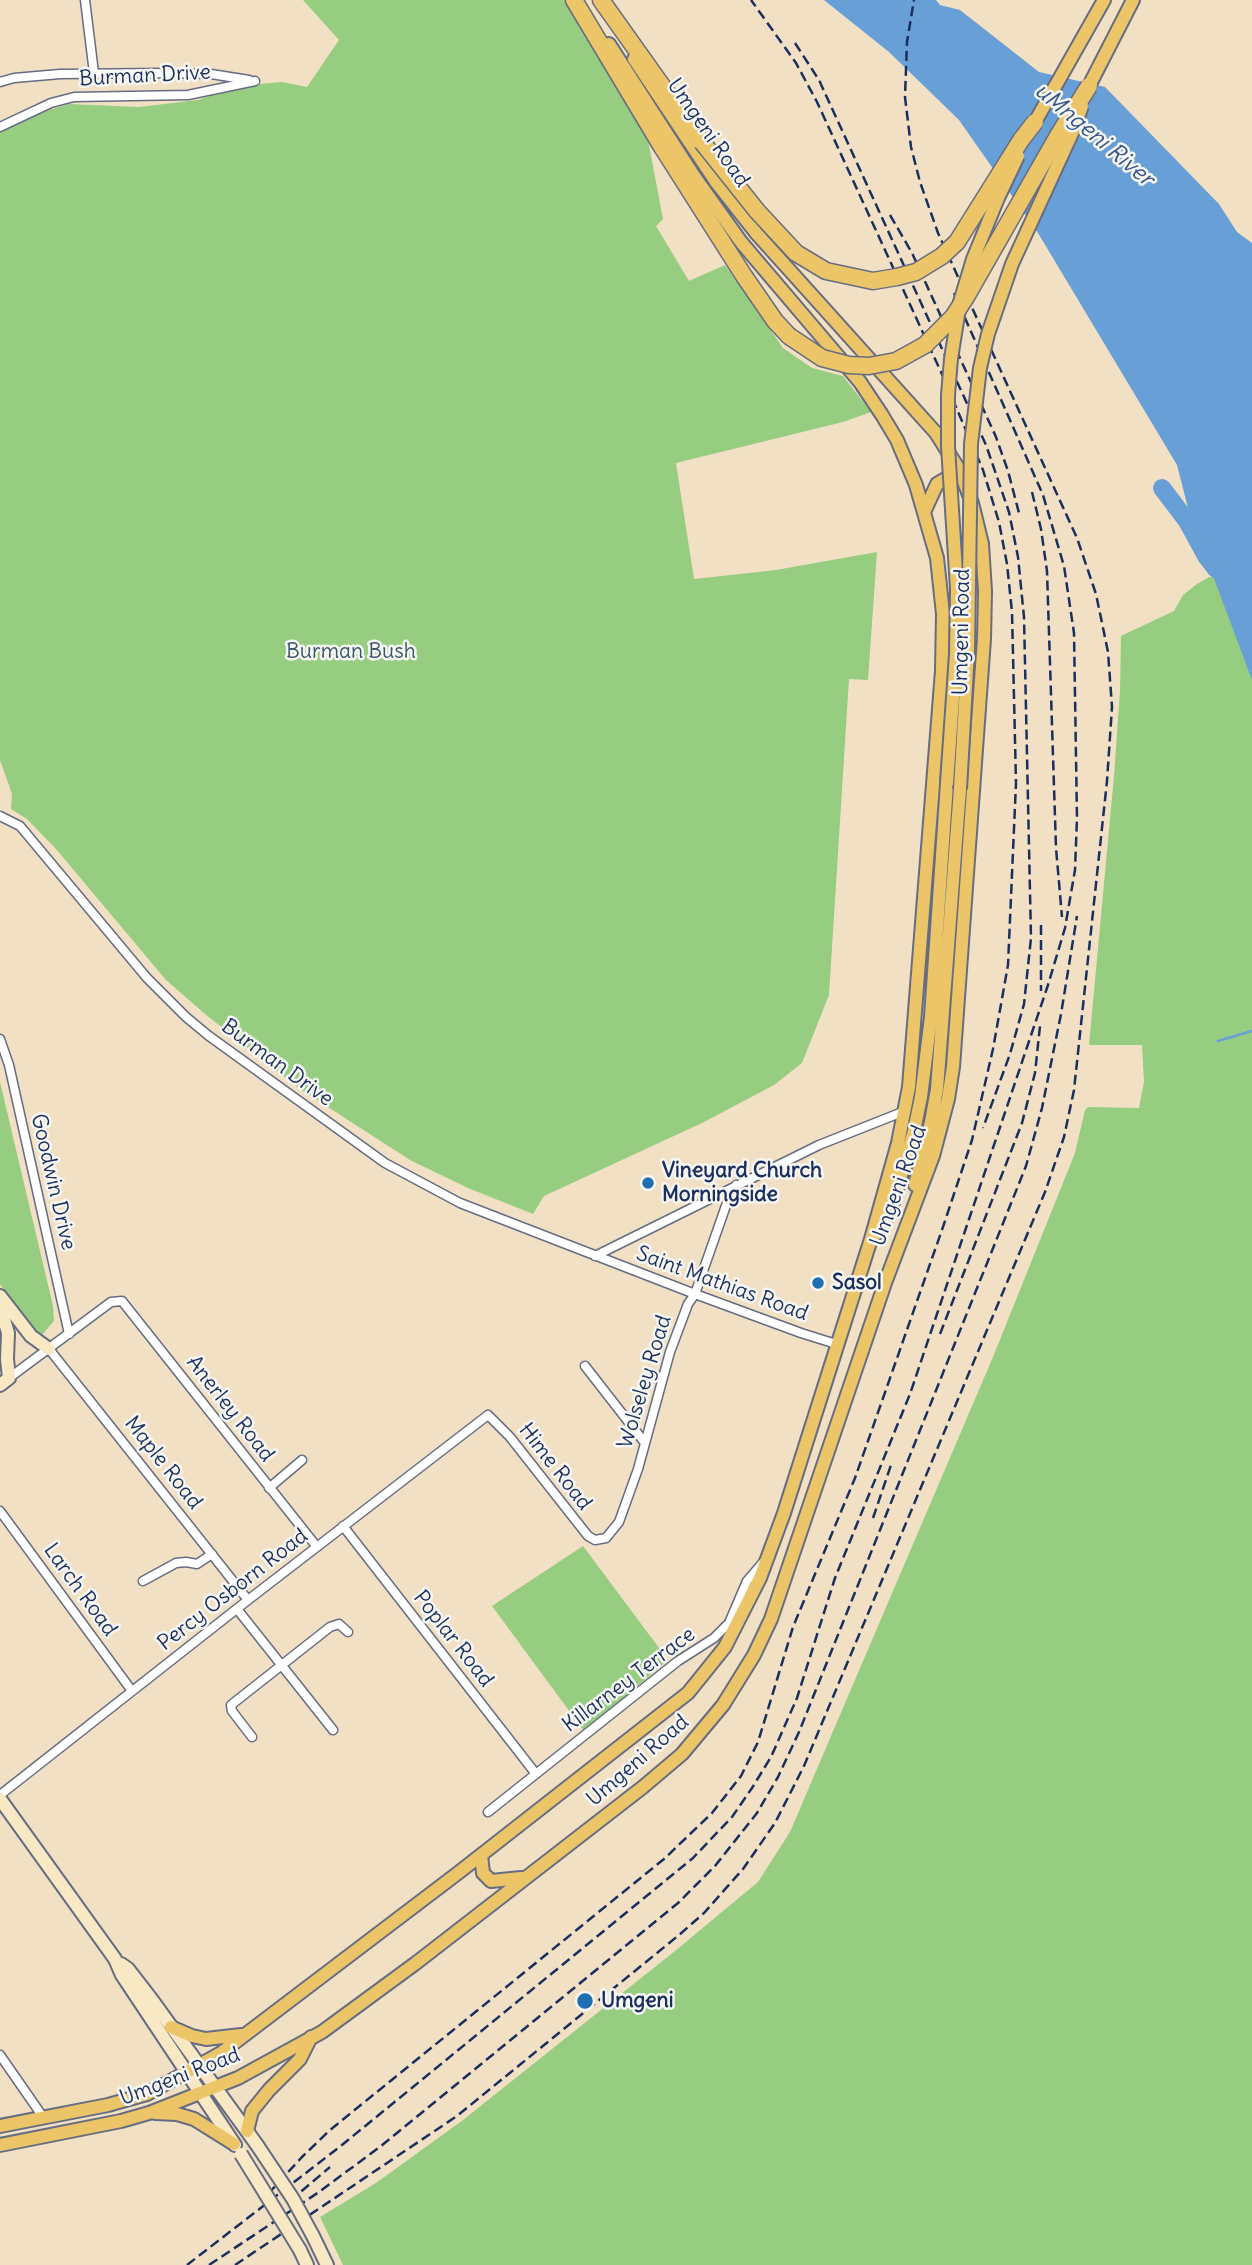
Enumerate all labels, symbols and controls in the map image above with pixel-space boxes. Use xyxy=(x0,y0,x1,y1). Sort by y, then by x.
street label: Burman Drive xyxy=(79,60,211,92)
street label: Umgeni Road xyxy=(661,74,755,192)
water label: uMngeni River xyxy=(1029,77,1159,193)
street label: Umgeni Road xyxy=(948,568,976,696)
park label: Burman Bush xyxy=(286,639,416,665)
street label: Burman Drive xyxy=(216,1014,338,1112)
street label: Goodwin Drive xyxy=(25,1111,81,1253)
street label: Umgeni Road xyxy=(865,1122,933,1250)
place label: Vineyard Church Morningside xyxy=(662,1158,822,1208)
marker: Vineyard Church Morningside xyxy=(640,1175,656,1191)
street label: Saint Mathias Road xyxy=(633,1241,811,1327)
place label: Sasol xyxy=(832,1270,882,1296)
marker: Sasol xyxy=(810,1275,826,1291)
street label: Wolseley Road xyxy=(613,1312,677,1452)
street label: Anerley Road xyxy=(181,1351,279,1467)
street label: Maple Road xyxy=(119,1411,207,1515)
street label: Hime Road xyxy=(513,1418,597,1516)
street label: Percy Osborn Road xyxy=(153,1524,313,1656)
street label: Larch Road xyxy=(38,1539,122,1641)
street label: Poplar Road xyxy=(408,1586,498,1692)
street label: Killarney Terrace xyxy=(558,1622,700,1738)
street label: Umgeni Road xyxy=(582,1710,694,1812)
place label: Umgeni xyxy=(601,1988,673,2014)
marker: Umgeni xyxy=(575,1991,595,2011)
street label: Umgeni Road xyxy=(116,2043,244,2111)

